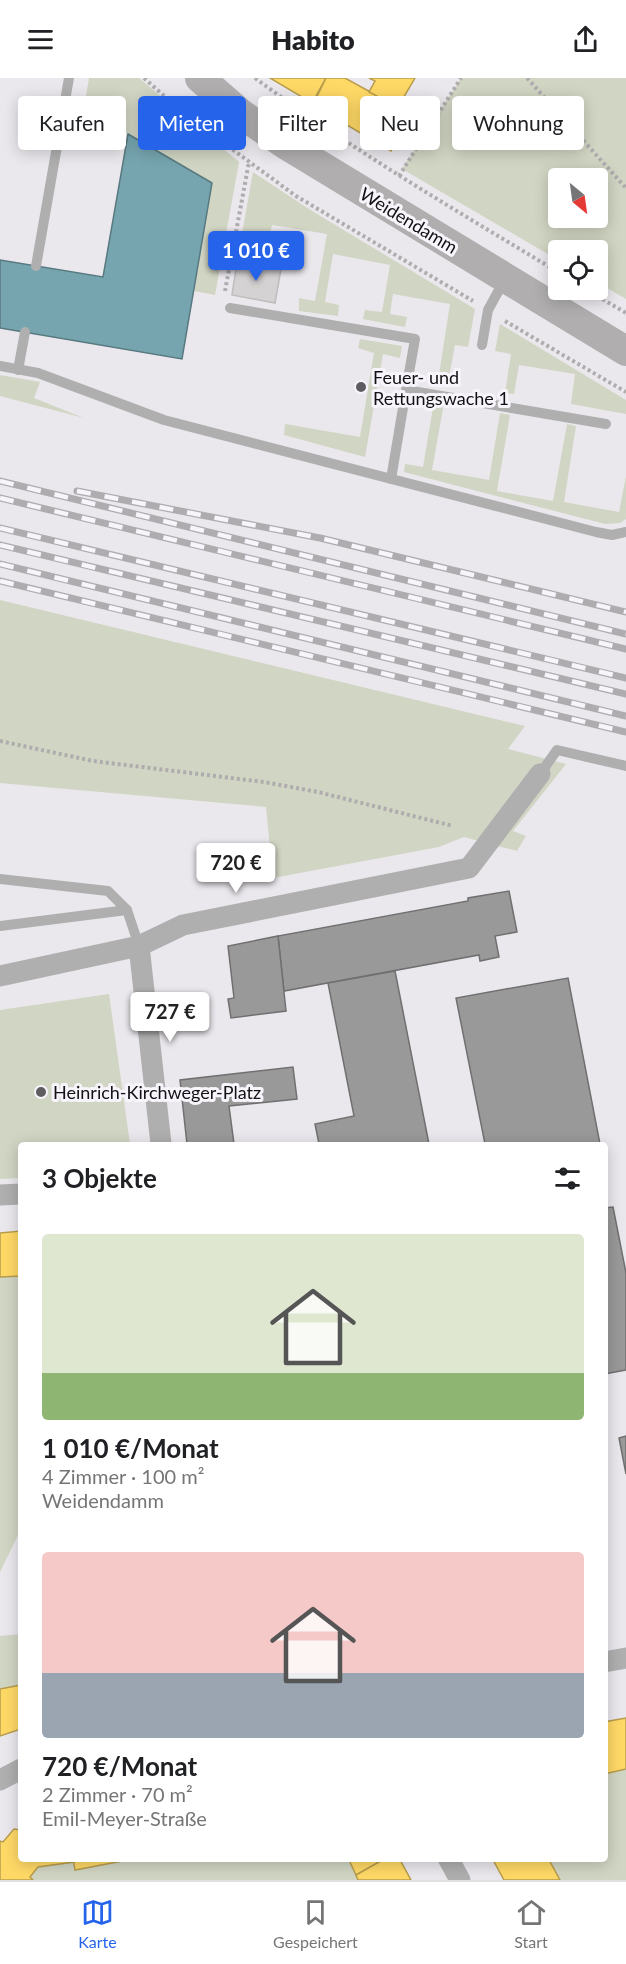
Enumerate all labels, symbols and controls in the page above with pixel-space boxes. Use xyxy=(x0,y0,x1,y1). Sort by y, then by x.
icon: menu xyxy=(24,23,57,56)
text: Habito xyxy=(271,23,355,56)
icon: share xyxy=(569,23,602,56)
chip: Kaufen xyxy=(18,96,126,150)
chip: Mieten xyxy=(138,96,246,150)
chip: Filter xyxy=(258,96,348,150)
chip: Neu xyxy=(360,96,440,150)
chip: Wohnung xyxy=(452,96,584,150)
north arrow xyxy=(548,168,608,228)
map controls xyxy=(548,168,608,300)
street label: Weidendamm xyxy=(356,182,462,258)
pin: 1 010 € xyxy=(201,231,311,282)
text: 1 010 € xyxy=(222,238,290,262)
button: locate xyxy=(548,240,608,300)
place label: Feuer- und Rettungswache 1 xyxy=(373,366,509,409)
marker: Feuer- und Rettungswache 1 xyxy=(354,380,368,394)
pin: 720 € xyxy=(194,843,278,894)
text: 720 € xyxy=(210,850,262,874)
pin: 727 € xyxy=(128,992,212,1043)
text: 727 € xyxy=(144,999,196,1023)
place label: Heinrich-Kirchweger-Platz xyxy=(53,1081,261,1103)
marker: Heinrich-Kirchweger-Platz xyxy=(34,1085,48,1099)
text: 3 Objekte xyxy=(42,1162,157,1194)
icon: filters xyxy=(551,1162,584,1195)
icon: home xyxy=(259,1273,367,1381)
text: 1 010 €/Monat xyxy=(42,1432,219,1464)
text: 4 Zimmer · 100 m² xyxy=(42,1464,204,1488)
text: Weidendamm xyxy=(42,1488,164,1512)
icon: home xyxy=(259,1591,367,1699)
text: 720 €/Monat xyxy=(42,1750,197,1782)
text: 2 Zimmer · 70 m² xyxy=(42,1782,193,1806)
text: Emil-Meyer-Straße xyxy=(42,1806,207,1830)
tab: Karte xyxy=(78,1896,117,1951)
tab: Gespeichert xyxy=(273,1896,358,1951)
tab: Start xyxy=(514,1896,548,1951)

